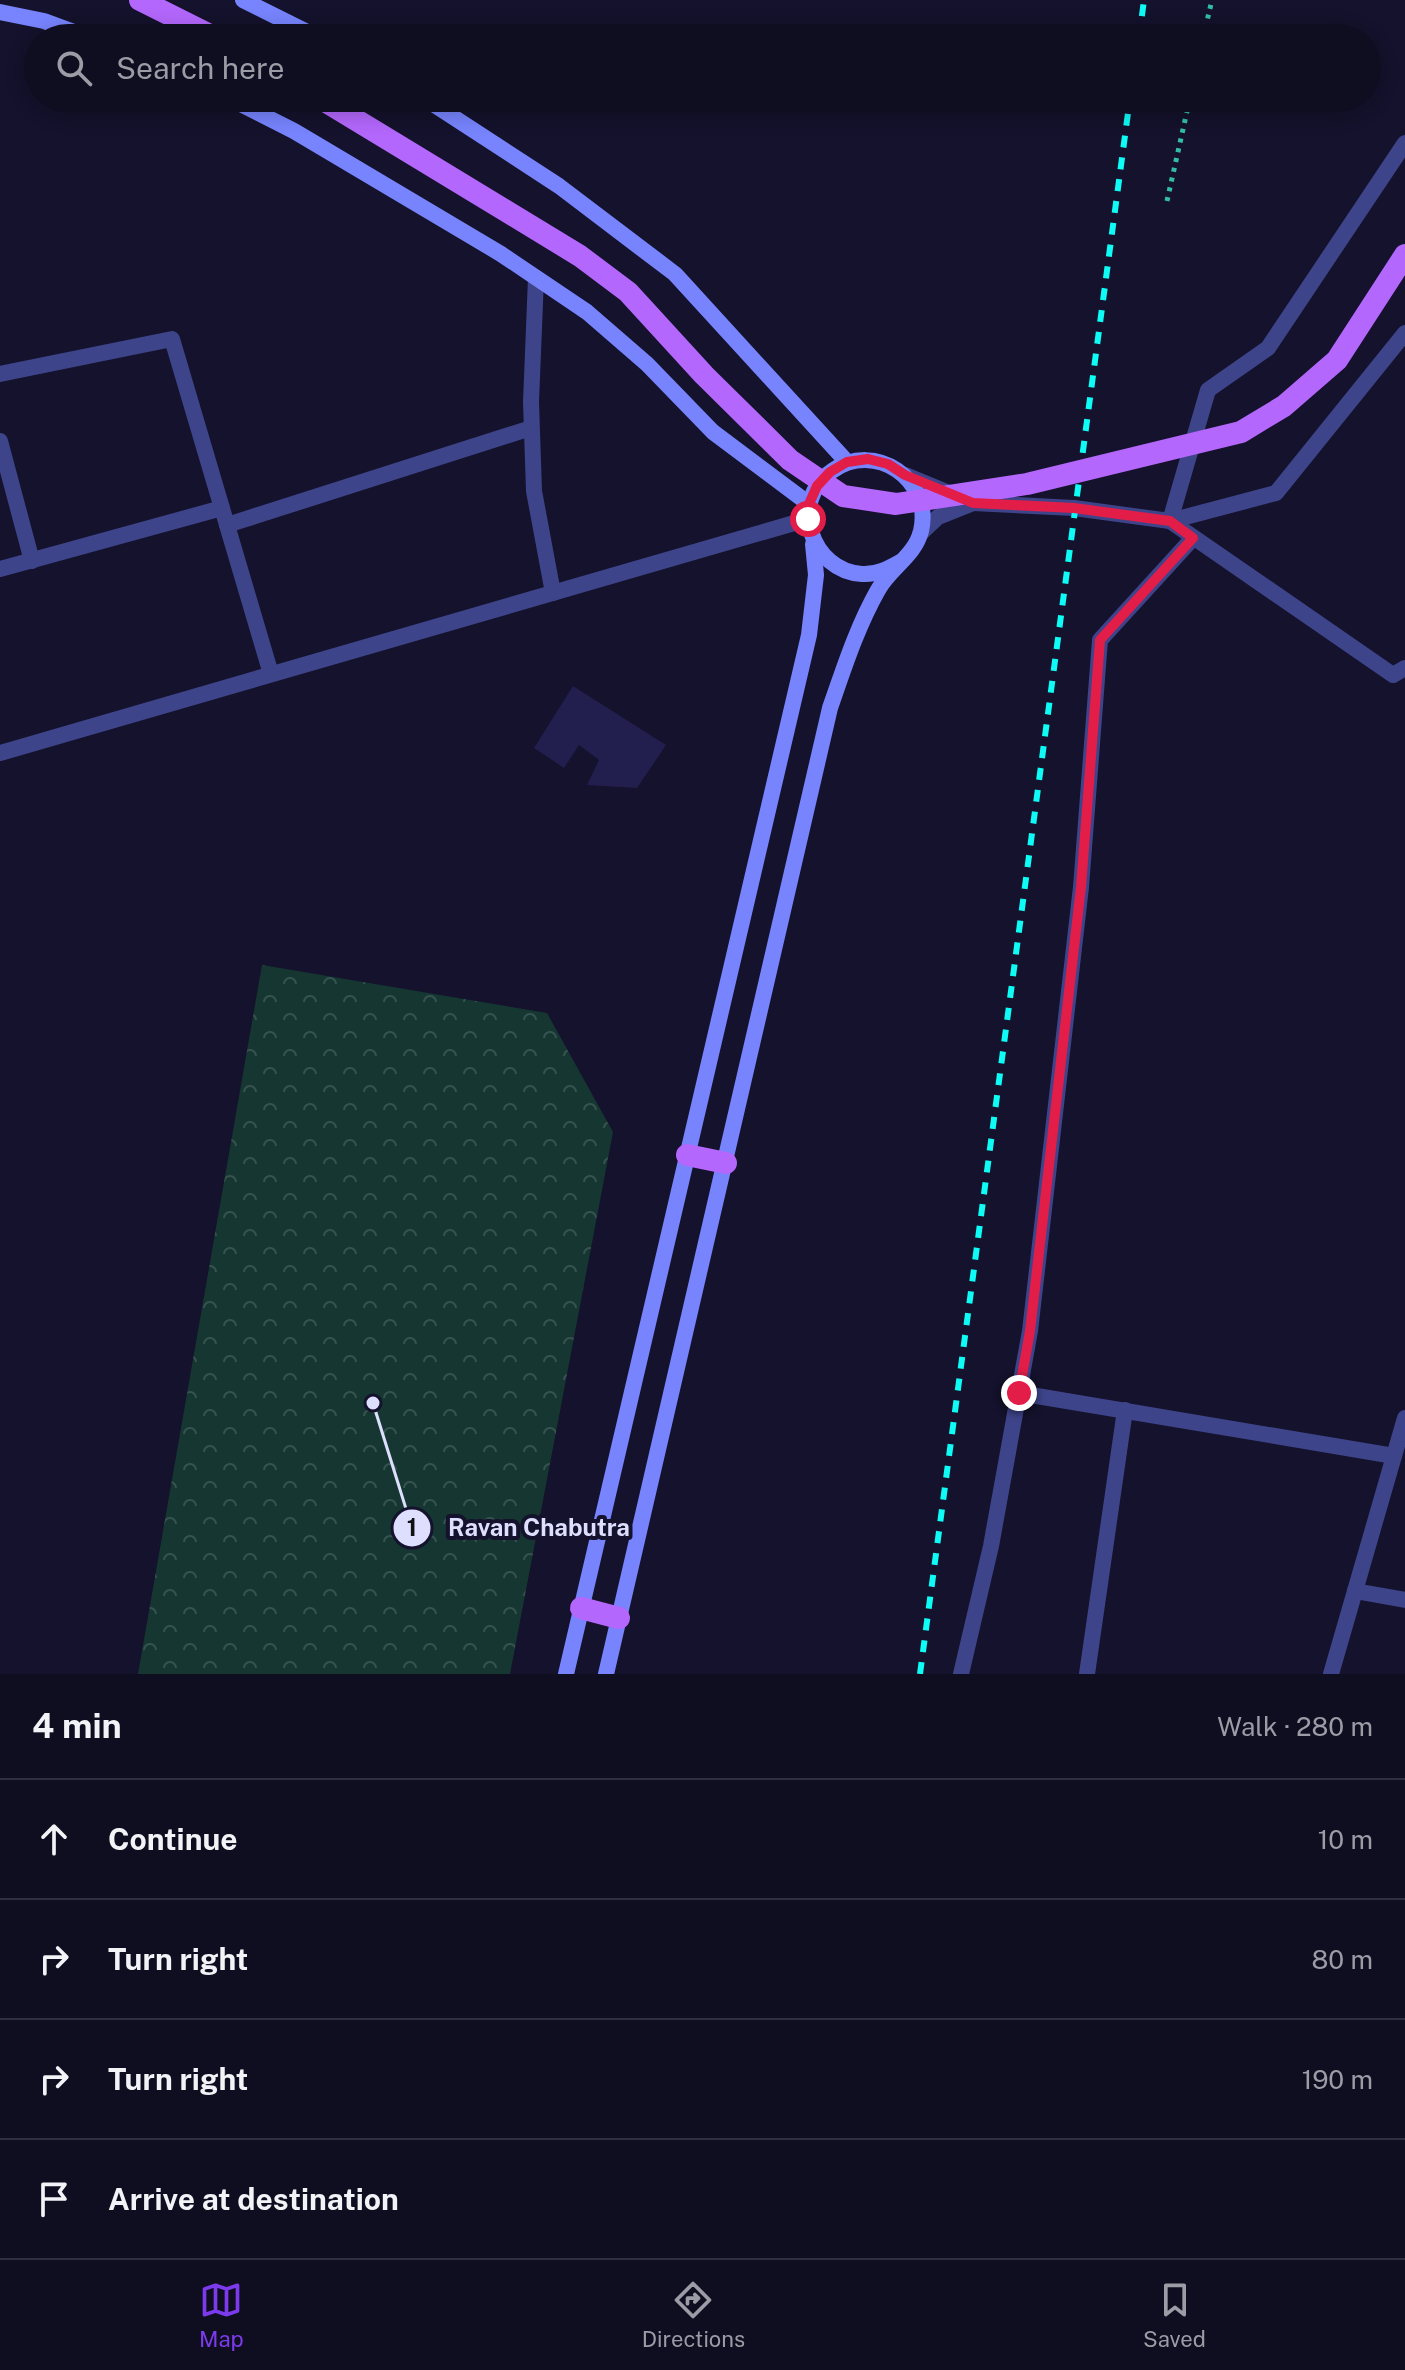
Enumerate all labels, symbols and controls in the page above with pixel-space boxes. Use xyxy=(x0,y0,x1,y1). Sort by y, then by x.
search box xyxy=(24,24,1381,112)
icon: search xyxy=(52,46,96,90)
text: Search here xyxy=(116,50,284,86)
route start xyxy=(790,501,826,537)
route end xyxy=(1001,1375,1037,1411)
callout: Ravan Chabutra xyxy=(392,1504,646,1552)
text: 1 xyxy=(407,1513,417,1541)
text: Ravan Chabutra xyxy=(448,1513,630,1541)
text: 4 min xyxy=(32,1706,122,1746)
text: Walk · 280 m xyxy=(1217,1711,1373,1742)
icon: ahead xyxy=(32,1817,76,1861)
text: Continue xyxy=(108,1821,238,1857)
text: 10 m xyxy=(1318,1824,1373,1855)
icon: right xyxy=(32,1937,76,1981)
text: Turn right xyxy=(108,1941,248,1977)
text: 80 m xyxy=(1312,1944,1373,1975)
icon: right xyxy=(32,2057,76,2101)
text: Turn right xyxy=(108,2061,248,2097)
text: 190 m xyxy=(1302,2064,1373,2095)
icon: arrive xyxy=(32,2177,76,2221)
text: Arrive at destination xyxy=(108,2181,399,2217)
tab: Map xyxy=(199,2278,244,2352)
tab: Directions xyxy=(642,2278,745,2352)
tab: Saved xyxy=(1143,2278,1206,2352)

